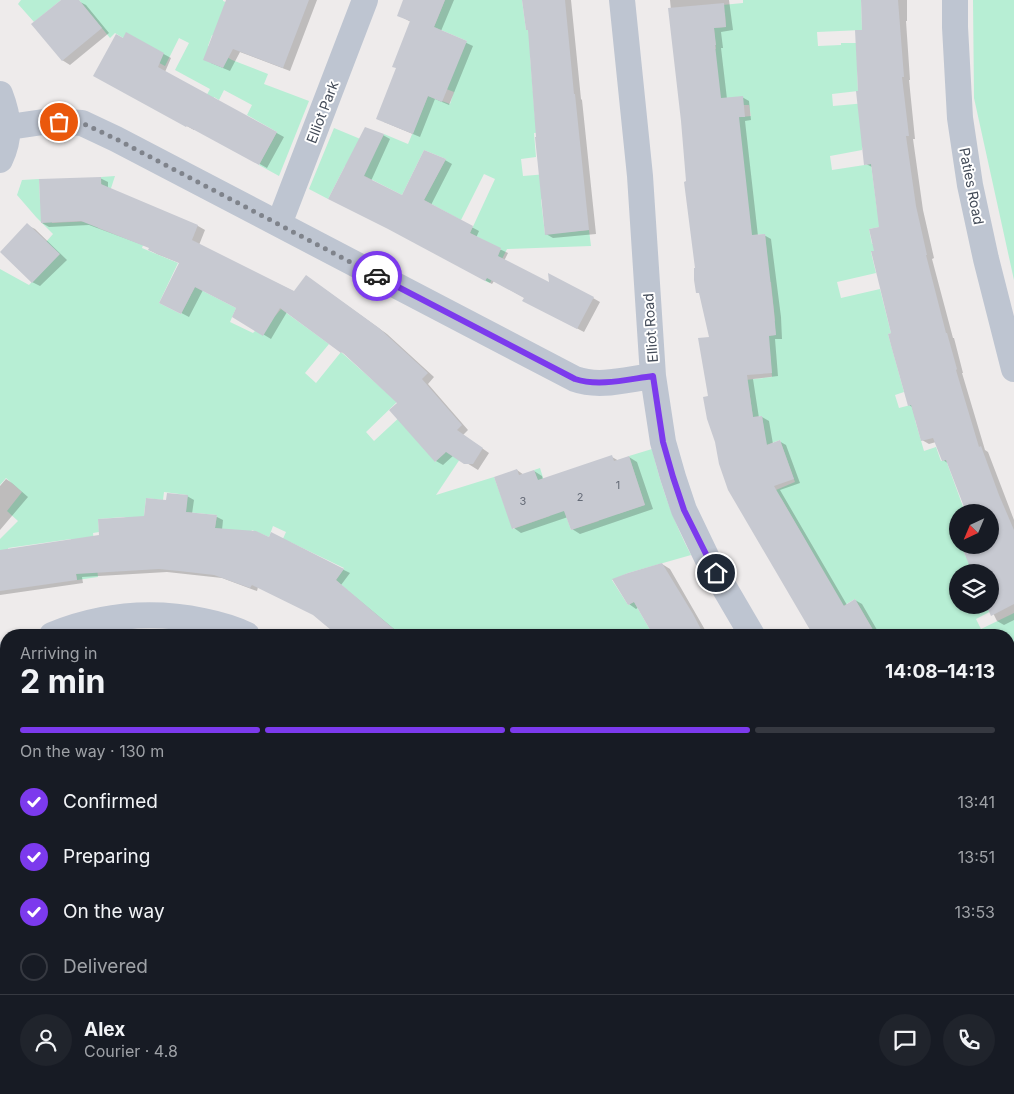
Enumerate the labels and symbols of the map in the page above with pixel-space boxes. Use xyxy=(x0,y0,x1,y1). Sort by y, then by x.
street label: Elliot Park xyxy=(302,78,342,146)
pin xyxy=(38,101,80,143)
street label: Paties Road xyxy=(956,146,988,226)
courier xyxy=(352,251,402,301)
street label: Elliot Road xyxy=(639,293,661,363)
house number: 1 xyxy=(616,478,620,492)
house number: 2 xyxy=(577,490,583,504)
house number: 3 xyxy=(520,494,527,508)
north arrow xyxy=(949,504,999,554)
pin xyxy=(695,552,737,594)

